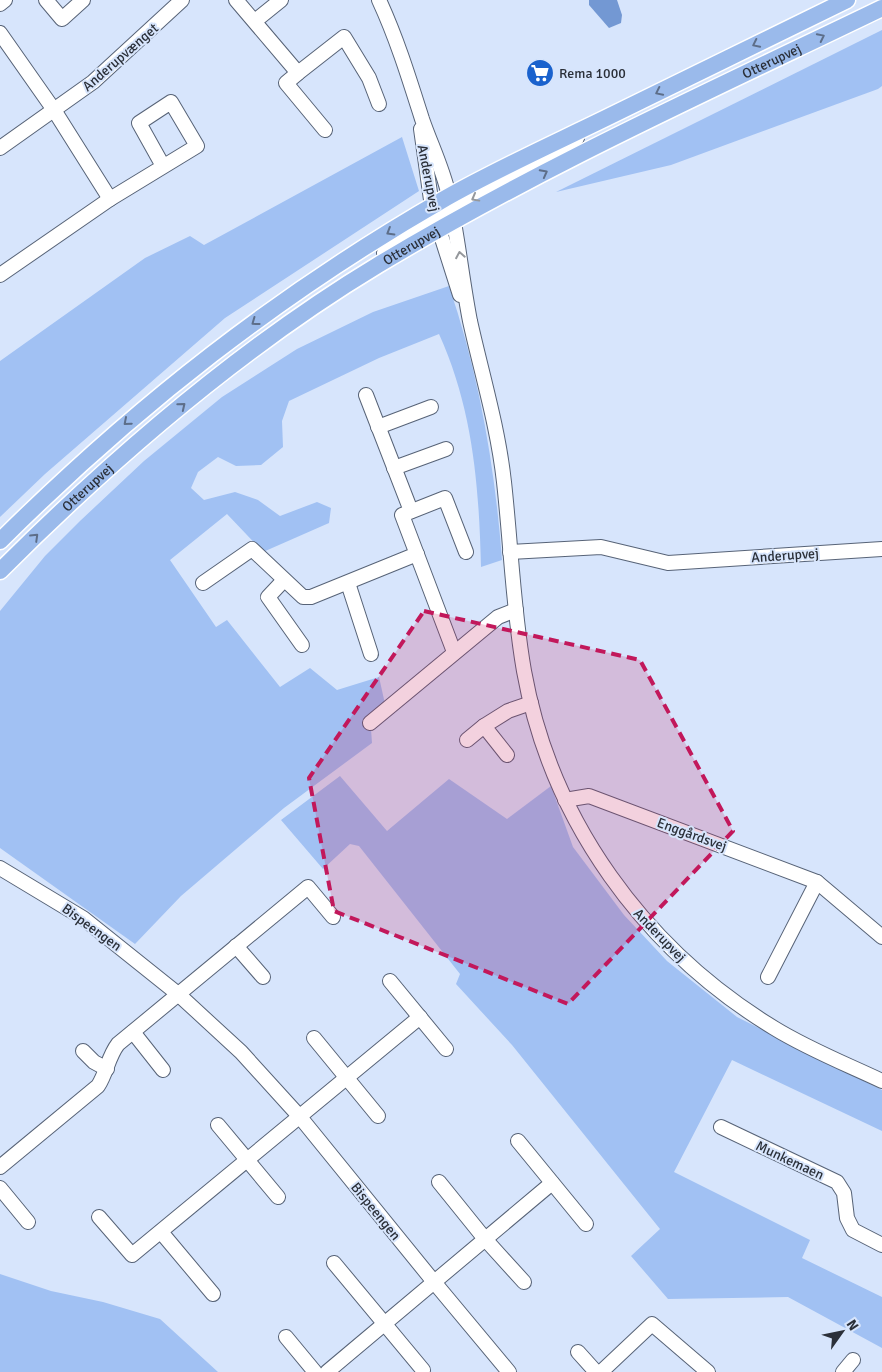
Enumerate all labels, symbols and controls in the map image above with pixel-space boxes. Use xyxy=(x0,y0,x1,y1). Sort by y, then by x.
street label: Anderupvænget xyxy=(79,20,162,95)
one-way arrow xyxy=(816,33,825,43)
one-way arrow xyxy=(752,38,761,48)
street label: Otterupvej xyxy=(740,40,804,83)
supermarket icon: Rema 1000 xyxy=(525,58,555,88)
place label: Rema 1000 xyxy=(559,65,626,82)
one-way arrow xyxy=(655,86,664,96)
street label: Anderupvej xyxy=(414,143,443,213)
one-way arrow xyxy=(538,169,547,179)
one-way arrow xyxy=(472,191,481,201)
street label: Otterupvej xyxy=(380,223,443,269)
one-way arrow xyxy=(386,225,395,235)
one-way arrow xyxy=(455,250,465,259)
one-way arrow xyxy=(251,316,261,325)
one-way arrow xyxy=(176,403,185,411)
one-way arrow xyxy=(124,416,133,425)
street label: Otterupvej xyxy=(59,460,117,515)
one-way arrow xyxy=(29,534,38,543)
street label: Anderupvej xyxy=(751,545,819,566)
street label: Enggårdsvej xyxy=(655,814,729,855)
street label: Bispeengen xyxy=(59,900,125,955)
street label: Anderupvej xyxy=(630,905,689,966)
street label: Munkemaen xyxy=(753,1137,827,1184)
street label: Bispeengen xyxy=(347,1179,404,1244)
north arrow xyxy=(817,1307,867,1357)
text: N xyxy=(843,1316,862,1334)

